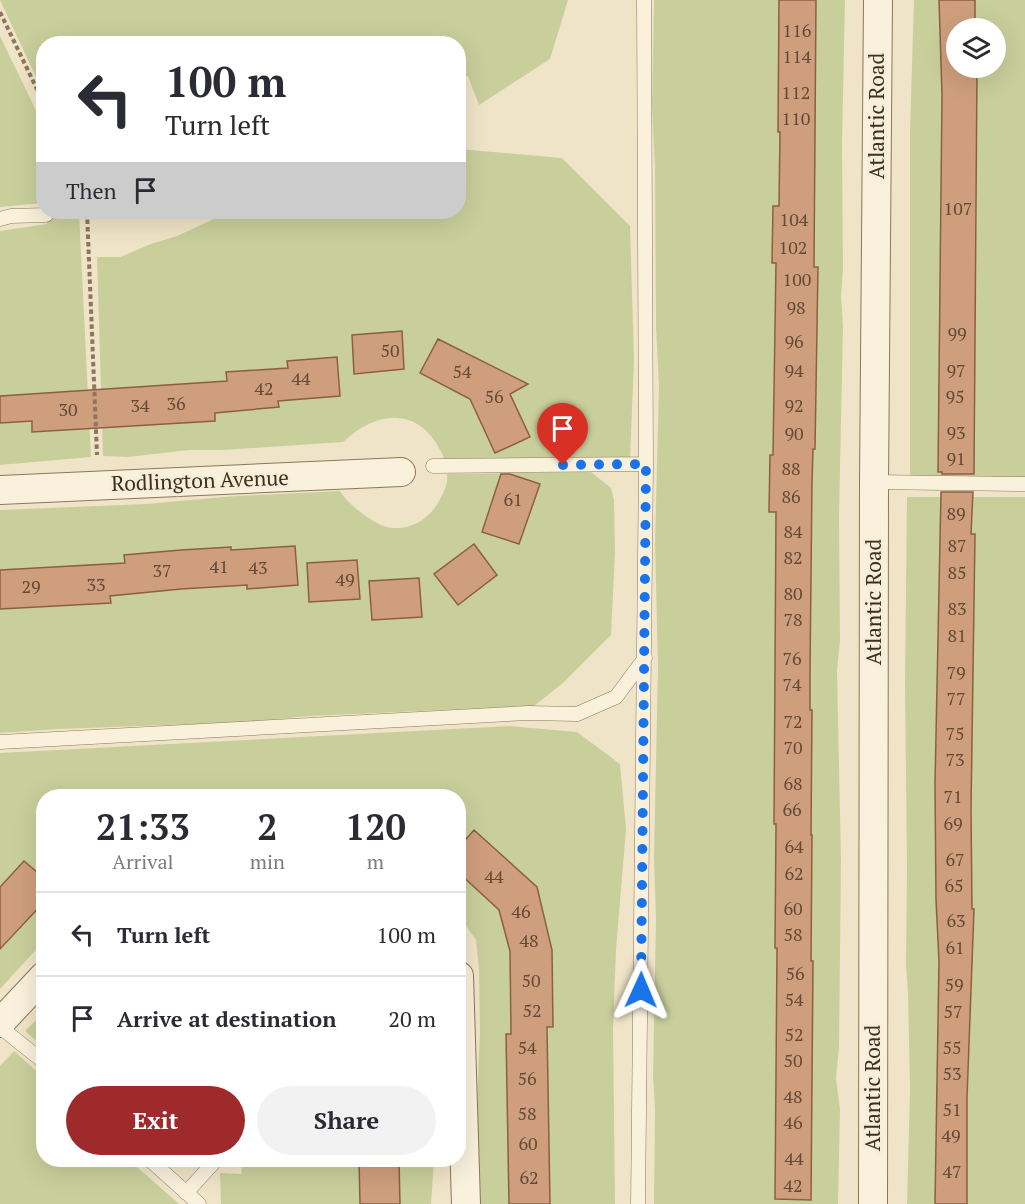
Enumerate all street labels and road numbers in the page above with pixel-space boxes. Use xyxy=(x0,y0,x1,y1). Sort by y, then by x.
street label: Atlantic Road xyxy=(862,52,890,179)
street label: Rodlington Avenue xyxy=(111,463,289,497)
street label: Atlantic Road xyxy=(859,538,887,665)
street label: Atlantic Road xyxy=(858,1024,886,1151)

